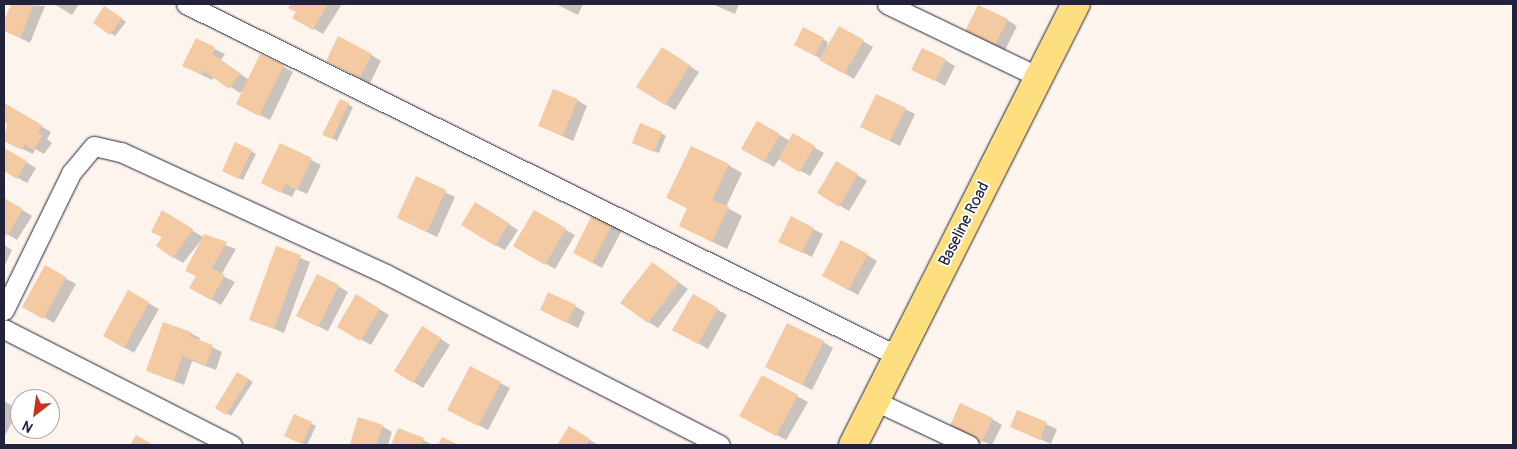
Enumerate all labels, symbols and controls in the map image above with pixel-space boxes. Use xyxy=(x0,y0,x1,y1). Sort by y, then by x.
street label: Baseline Road xyxy=(935,179,993,269)
north arrow xyxy=(10,389,60,439)
text: N xyxy=(19,417,36,436)

